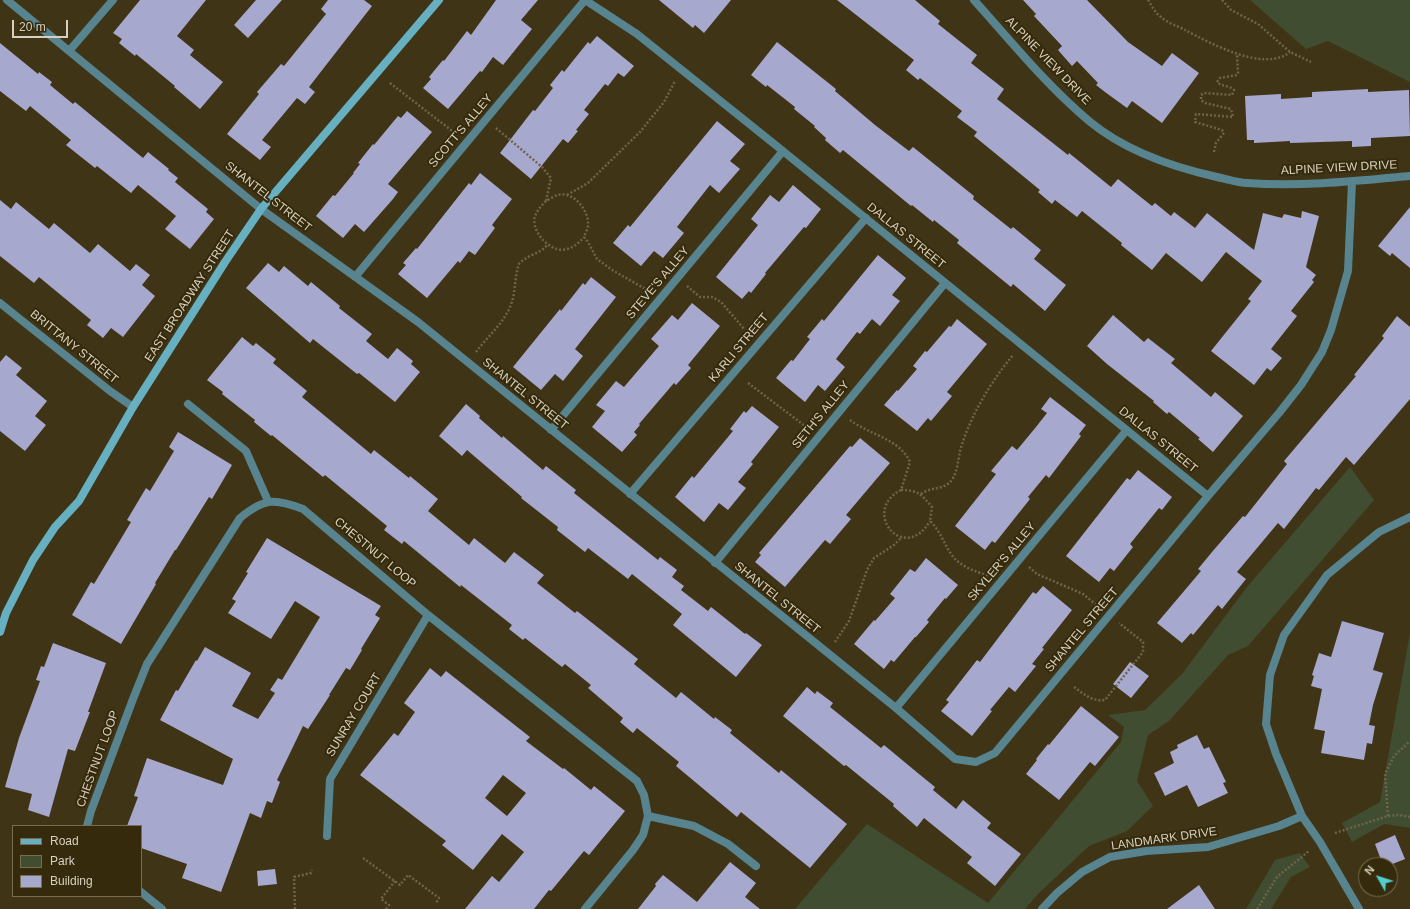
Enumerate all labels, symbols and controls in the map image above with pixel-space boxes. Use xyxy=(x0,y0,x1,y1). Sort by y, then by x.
scale bar xyxy=(14,12,70,38)
street label: ALPINE VIEW DRIVE xyxy=(1002,14,1094,108)
text: 20 m xyxy=(19,20,46,34)
street label: SCOTT'S ALLEY xyxy=(426,91,496,171)
street label: ALPINE VIEW DRIVE xyxy=(1280,158,1398,178)
street label: SHANTEL STREET xyxy=(222,159,314,235)
street label: DALLAS STREET xyxy=(864,200,948,272)
street label: EAST BROADWAY STREET xyxy=(142,227,238,365)
street label: STEVE'S ALLEY xyxy=(623,244,693,322)
street label: BRITTANY STREET xyxy=(27,307,121,387)
street label: KARLI STREET xyxy=(706,311,772,385)
street label: SHANTEL STREET xyxy=(479,355,571,433)
street label: SETH'S ALLEY xyxy=(789,378,853,452)
street label: DALLAS STREET xyxy=(1116,404,1200,476)
street label: CHESTNUT LOOP xyxy=(331,515,419,591)
street label: SKYLER'S ALLEY xyxy=(965,520,1039,604)
street label: SHANTEL STREET xyxy=(731,559,823,637)
street label: SHANTEL STREET xyxy=(1042,585,1122,675)
street label: SUNRAY COURT xyxy=(323,671,385,759)
street label: CHESTNUT LOOP xyxy=(74,709,122,809)
street label: LANDMARK DRIVE xyxy=(1110,824,1218,854)
legend xyxy=(12,825,142,897)
text: Road xyxy=(50,834,79,848)
text: Park xyxy=(50,854,75,868)
north arrow xyxy=(1358,857,1398,897)
text: N xyxy=(1362,863,1377,877)
text: Building xyxy=(50,874,93,888)

